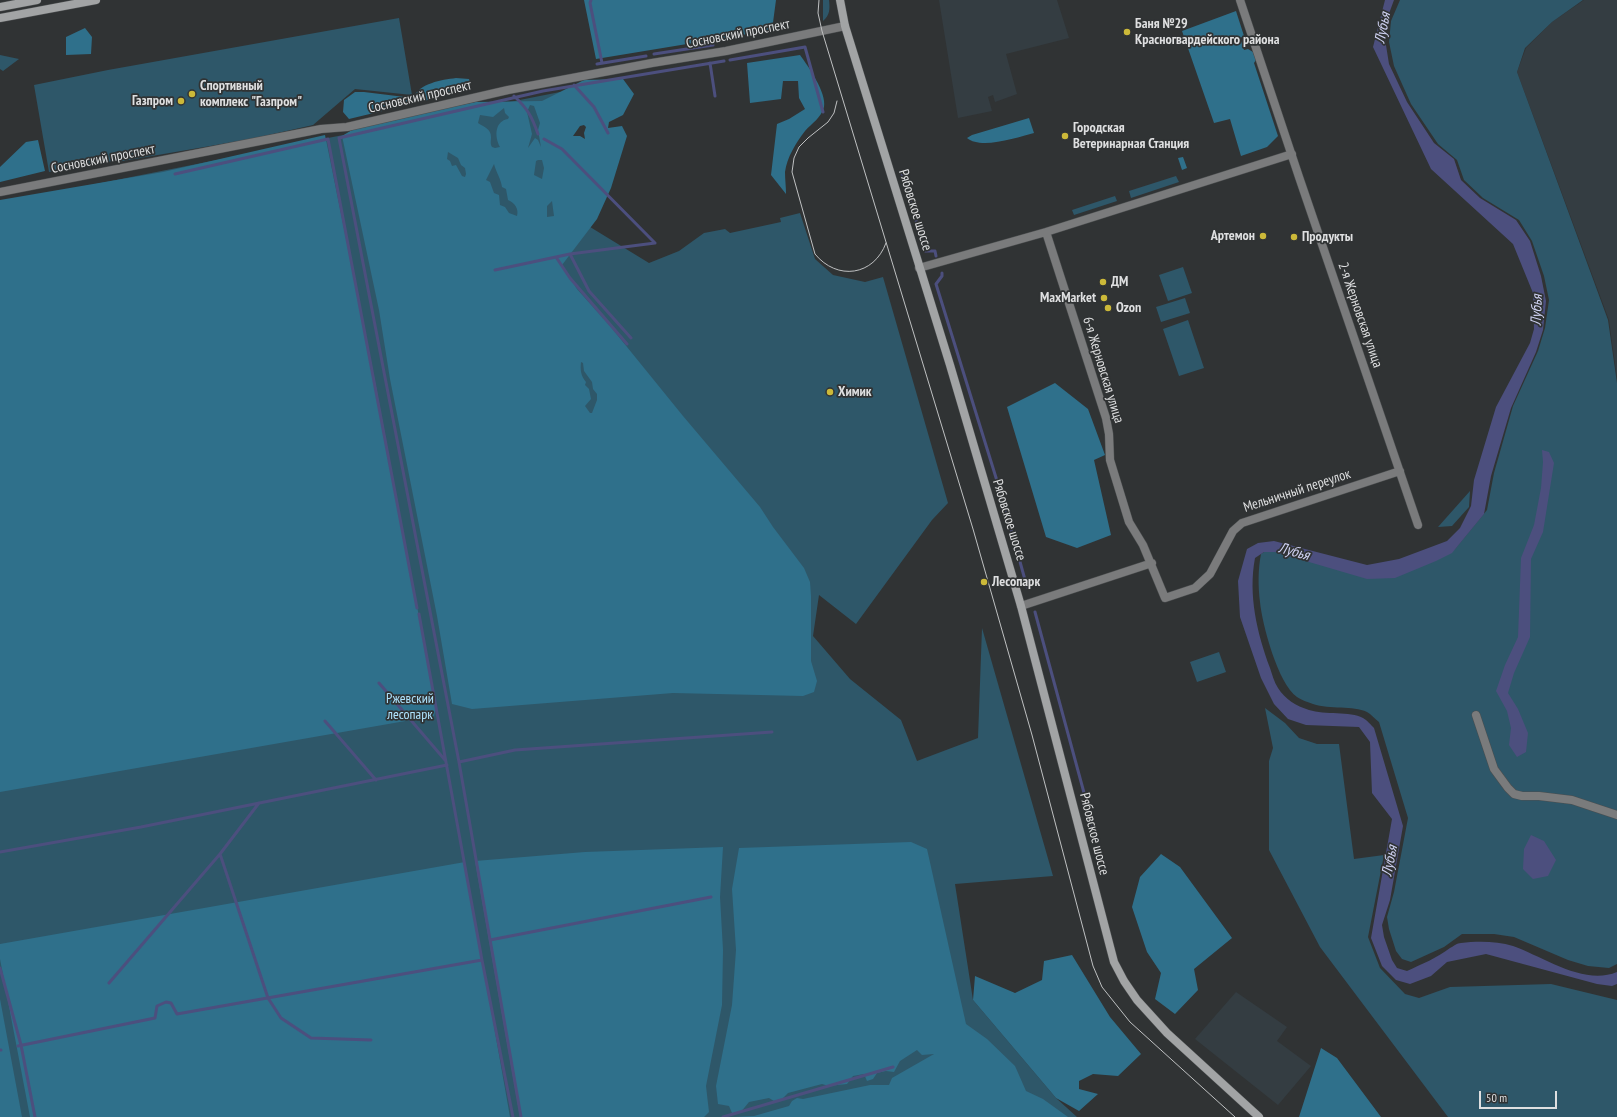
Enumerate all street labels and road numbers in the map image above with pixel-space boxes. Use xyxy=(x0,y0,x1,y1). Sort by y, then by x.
street label: Сосновский проспект xyxy=(685,16,791,52)
street label: Сосновский проспект xyxy=(367,77,473,117)
street label: Сосновский проспект xyxy=(50,141,156,177)
street label: Рябовское шоссе xyxy=(895,167,935,253)
street label: 2-я Жерновская улица xyxy=(1334,260,1386,370)
street label: 6-я Жерновская улица xyxy=(1079,315,1127,425)
street label: Мельничный переулок xyxy=(1241,466,1353,516)
street label: Рябовское шоссе xyxy=(989,477,1029,563)
street label: Рябовское шоссе xyxy=(1076,791,1112,877)

